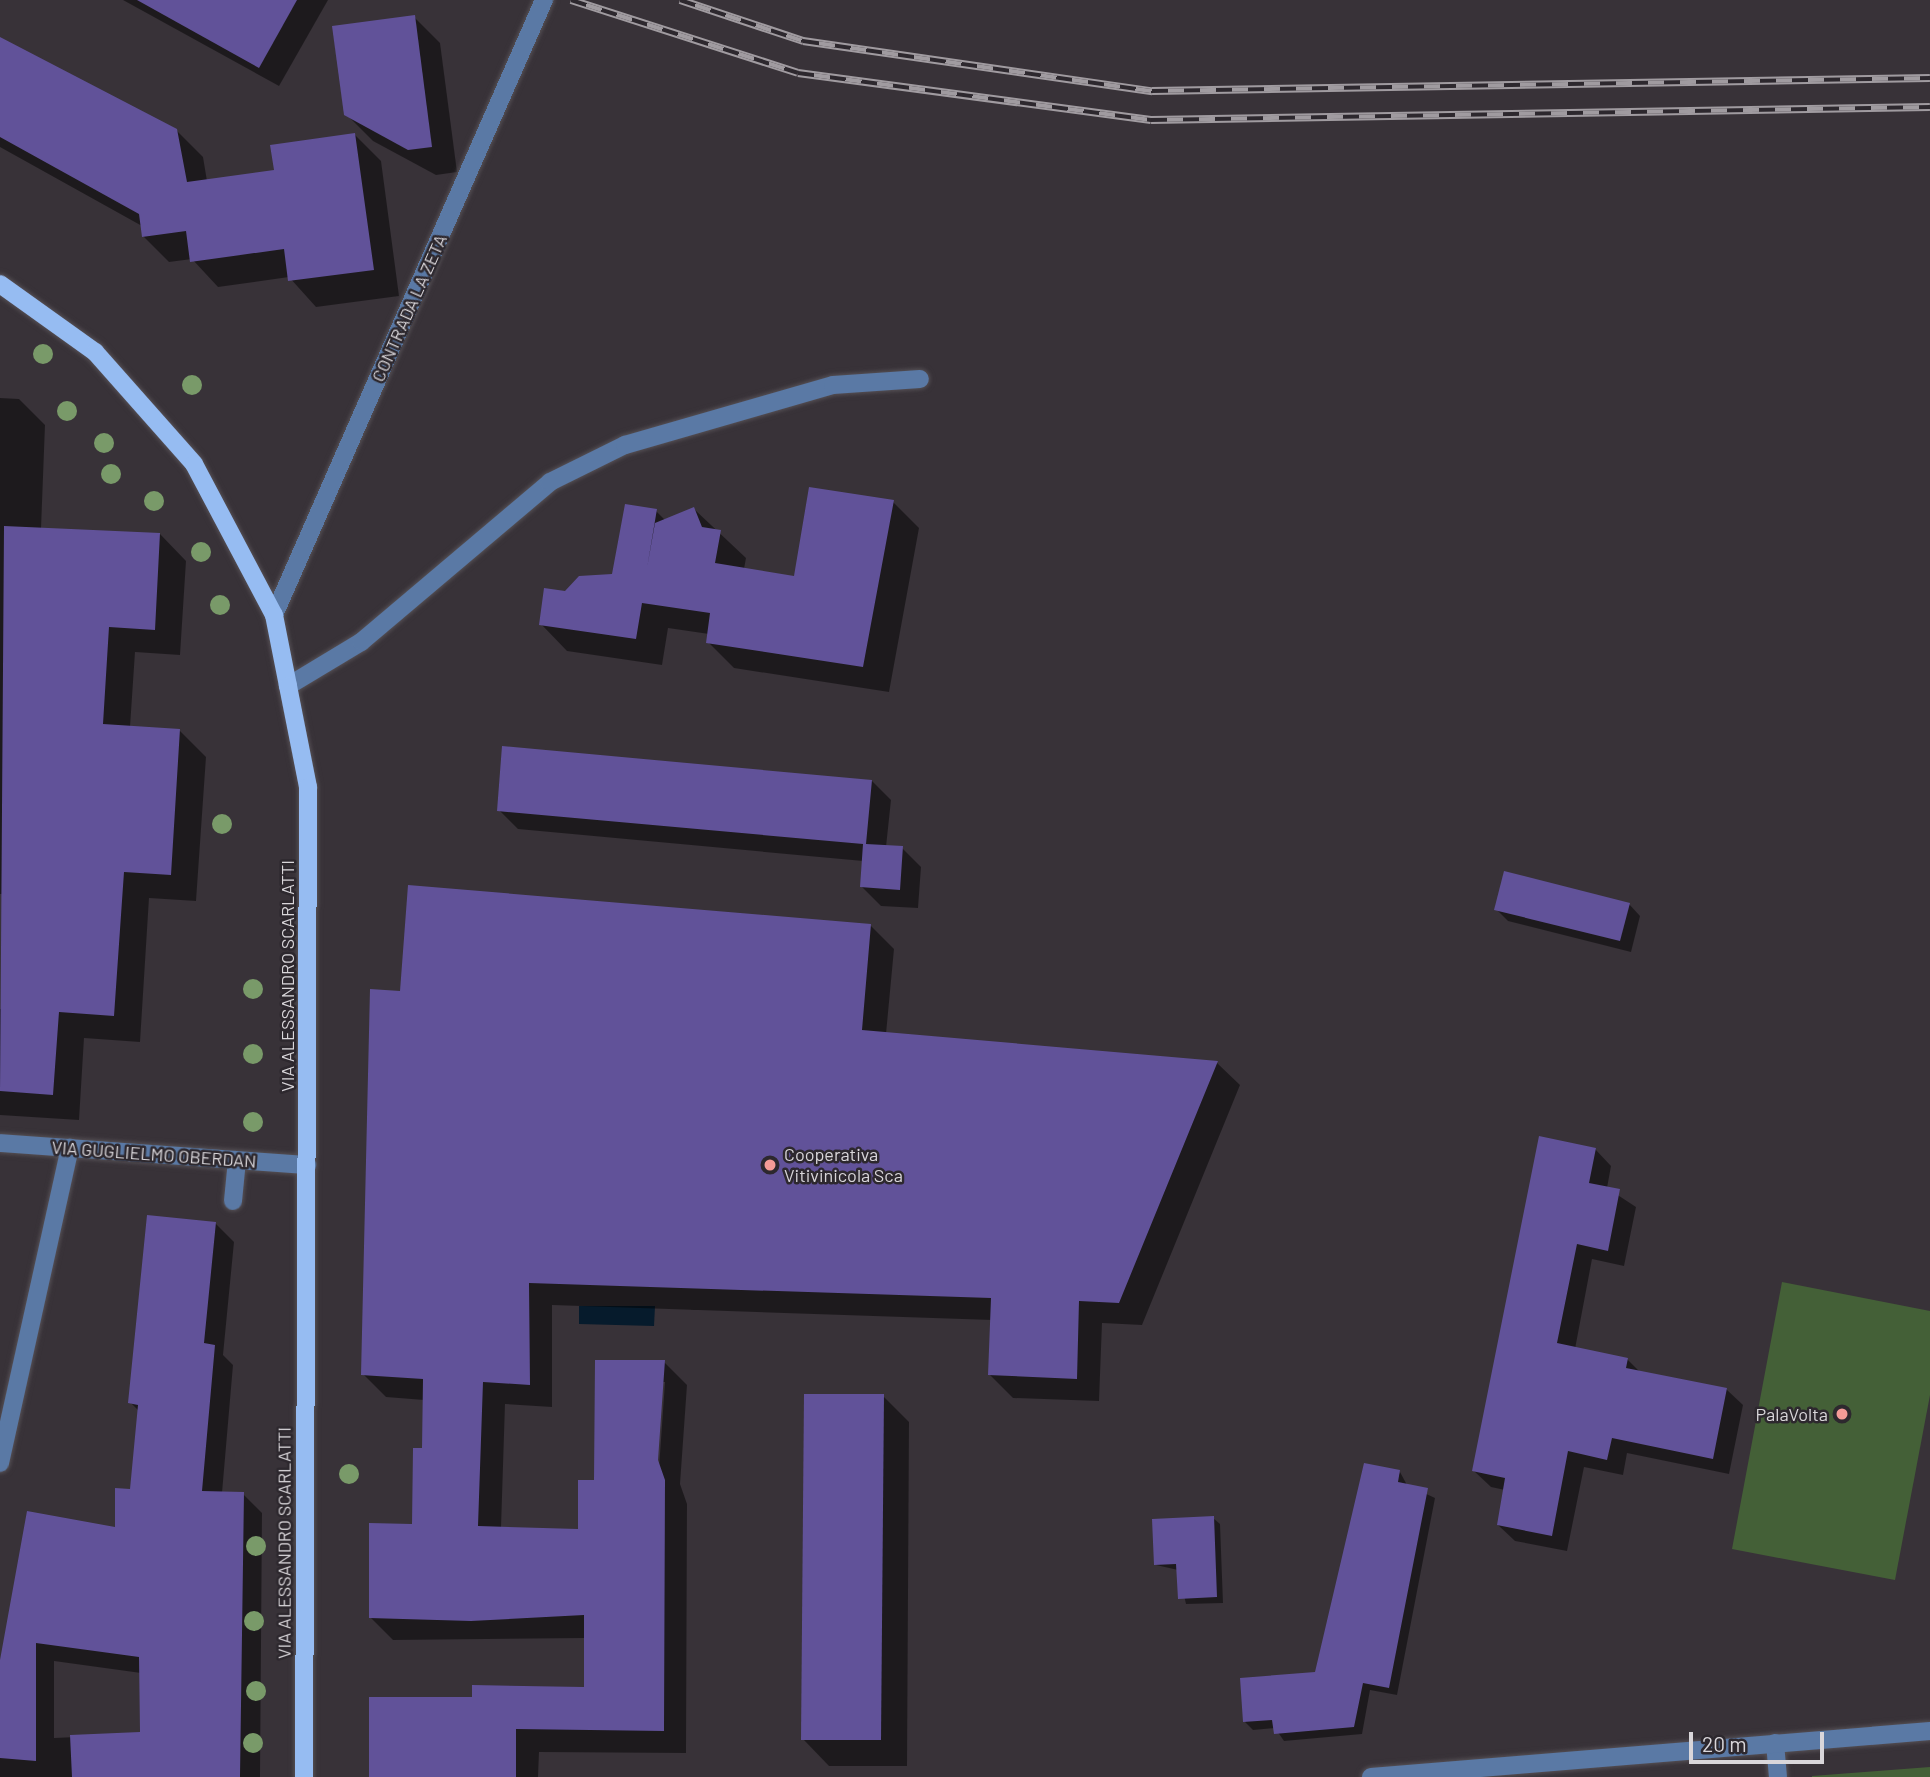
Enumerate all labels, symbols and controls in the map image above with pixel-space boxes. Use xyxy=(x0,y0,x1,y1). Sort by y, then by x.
street label: CONTRADA LA ZETA xyxy=(367,231,451,385)
street label: VIA ALESSANDRO SCARLATTI xyxy=(276,860,298,1092)
street label: VIA GUGLIELMO OBERDAN xyxy=(51,1136,257,1172)
place label: Cooperativa Vitivinicola Sca xyxy=(784,1144,903,1186)
marker: Cooperativa Vitivinicola Sca xyxy=(762,1157,778,1173)
place label: PalaVolta xyxy=(1755,1403,1828,1425)
marker: PalaVolta xyxy=(1834,1406,1850,1422)
street label: VIA ALESSANDRO SCARLATTI xyxy=(273,1427,295,1659)
scale bar xyxy=(1692,1718,1827,1762)
text: 20 m xyxy=(1702,1731,1747,1756)

